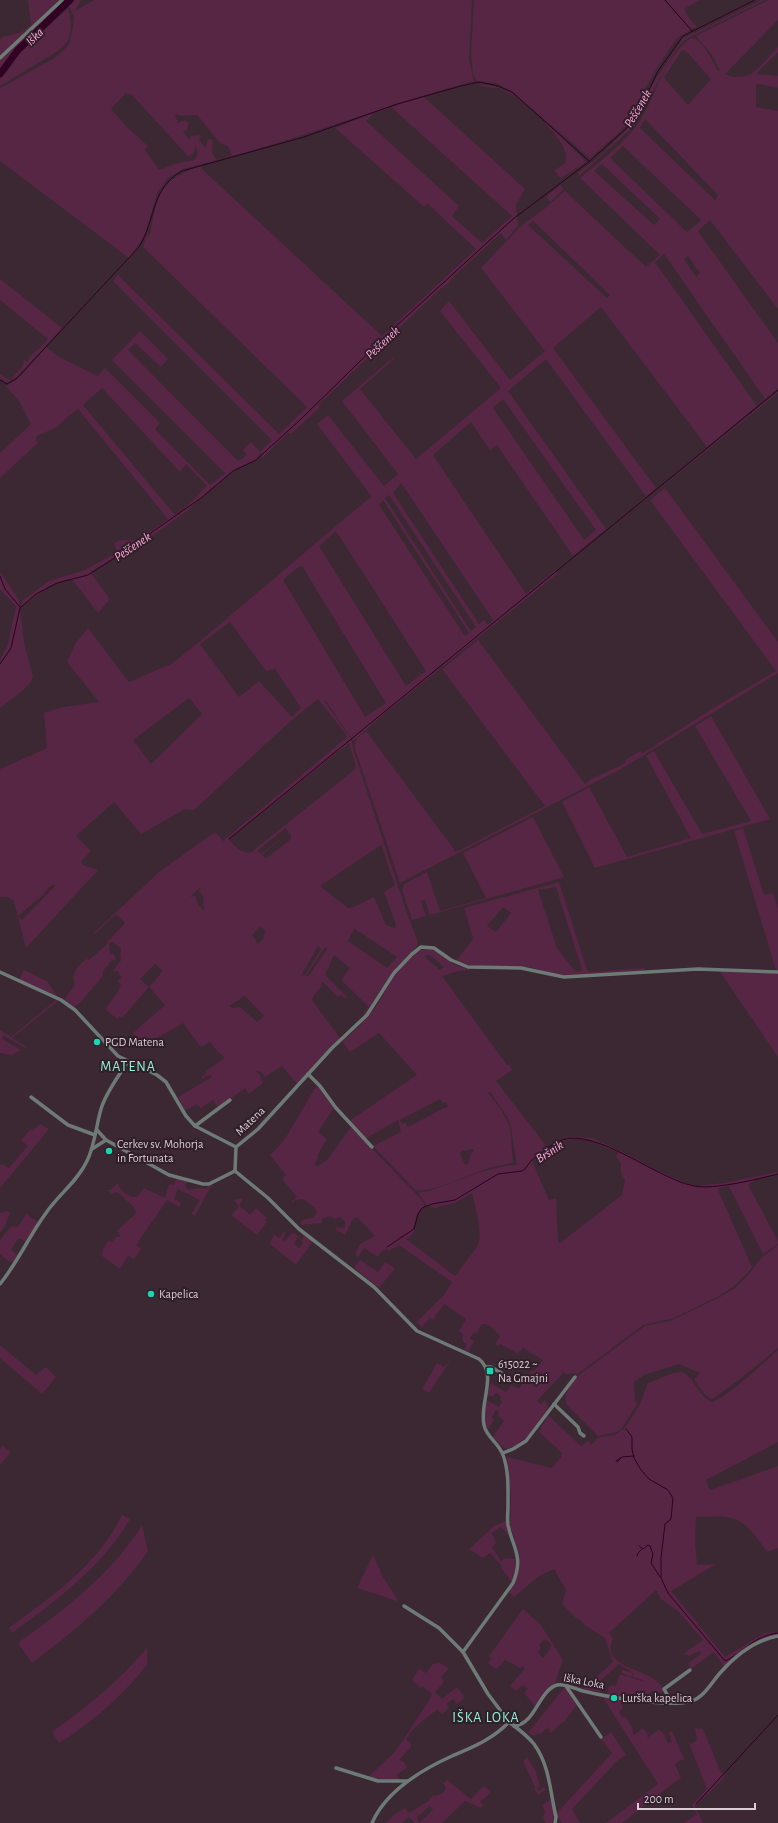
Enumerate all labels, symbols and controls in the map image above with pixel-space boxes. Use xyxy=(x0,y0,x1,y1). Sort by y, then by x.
water label: Iška xyxy=(24,26,47,48)
water label: Peščenek xyxy=(622,88,654,130)
water label: Peščenek xyxy=(364,324,403,362)
water label: Peščenek xyxy=(112,530,154,564)
place label: PGD Matena xyxy=(105,1036,164,1048)
marker: PGD Matena xyxy=(92,1037,102,1047)
district label: MATENA xyxy=(100,1060,156,1074)
street label: Matena xyxy=(233,1104,267,1138)
place label: Cerkev sv. Mohorja in Fortunata xyxy=(117,1138,204,1164)
water label: Bršnik xyxy=(534,1139,566,1166)
marker: Cerkev sv. Mohorja in Fortunata xyxy=(104,1146,114,1156)
place label: Kapelica xyxy=(159,1288,199,1300)
marker: Kapelica xyxy=(146,1289,156,1299)
place label: 615022 ~ Na Gmajni xyxy=(498,1358,548,1385)
marker: 615022 ~ Na Gmajni xyxy=(485,1366,495,1376)
street label: Iška Loka xyxy=(562,1671,606,1691)
place label: Lurška kapelica xyxy=(622,1692,693,1704)
marker: Lurška kapelica xyxy=(609,1693,619,1703)
district label: IŠKA LOKA xyxy=(452,1709,520,1725)
scale bar xyxy=(638,1785,755,1811)
text: 200 m xyxy=(644,1793,674,1805)

